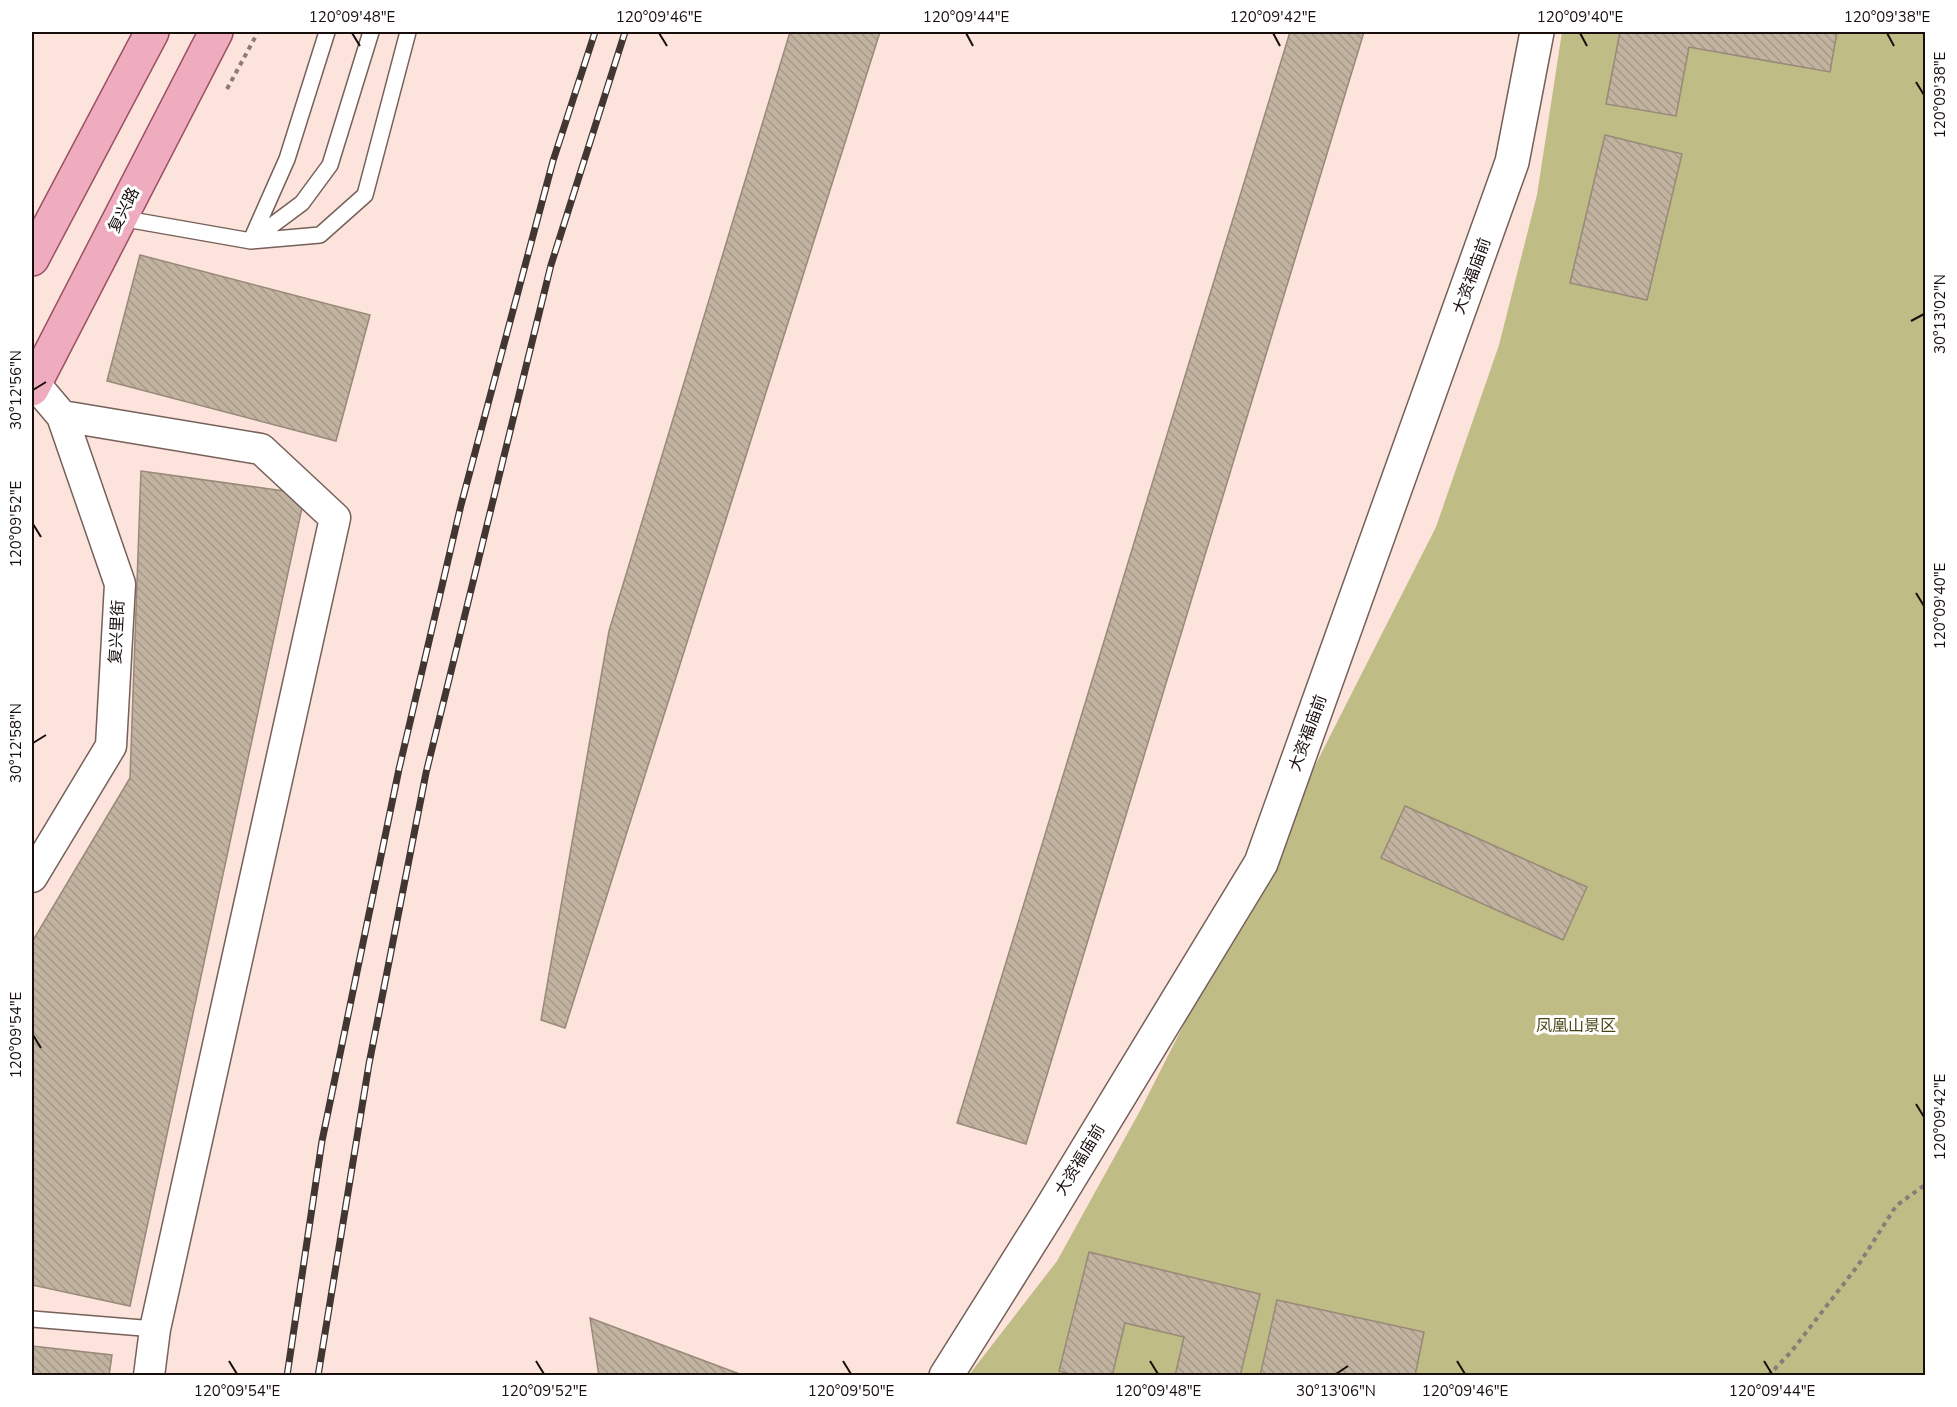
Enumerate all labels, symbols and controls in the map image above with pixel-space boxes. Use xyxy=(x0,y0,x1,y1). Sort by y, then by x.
text: 120°09'48"E xyxy=(309,7,395,27)
text: 120°09'46"E xyxy=(616,7,702,27)
text: 120°09'44"E xyxy=(923,7,1009,27)
text: 120°09'42"E xyxy=(1230,7,1316,27)
text: 120°09'40"E xyxy=(1537,7,1623,27)
text: 120°09'38"E xyxy=(1844,7,1930,27)
text: 120°09'38"E xyxy=(1930,52,1950,138)
street label: 复兴路 xyxy=(103,184,145,236)
street label: 大资福庙前 xyxy=(1448,235,1496,317)
text: 30°13'02"N xyxy=(1930,274,1950,354)
text: 30°12'56"N xyxy=(6,350,26,430)
text: 120°09'52"E xyxy=(6,481,26,567)
text: 120°09'40"E xyxy=(1930,563,1950,649)
street label: 复兴里街 xyxy=(104,599,130,665)
street label: 大资福庙前 xyxy=(1284,692,1332,774)
text: 30°12'58"N xyxy=(6,703,26,783)
text: 120°09'54"E xyxy=(6,992,26,1078)
park label: 凤凰山景区 xyxy=(1536,1015,1616,1037)
text: 120°09'42"E xyxy=(1930,1074,1950,1160)
street label: 大资福庙前 xyxy=(1050,1120,1110,1200)
text: 120°09'54"E xyxy=(194,1381,280,1401)
text: 120°09'52"E xyxy=(501,1381,587,1401)
text: 120°09'50"E xyxy=(808,1381,894,1401)
text: 120°09'48"E xyxy=(1115,1381,1201,1401)
text: 30°13'06"N xyxy=(1296,1381,1376,1401)
text: 120°09'46"E xyxy=(1422,1381,1508,1401)
text: 120°09'44"E xyxy=(1729,1381,1815,1401)

